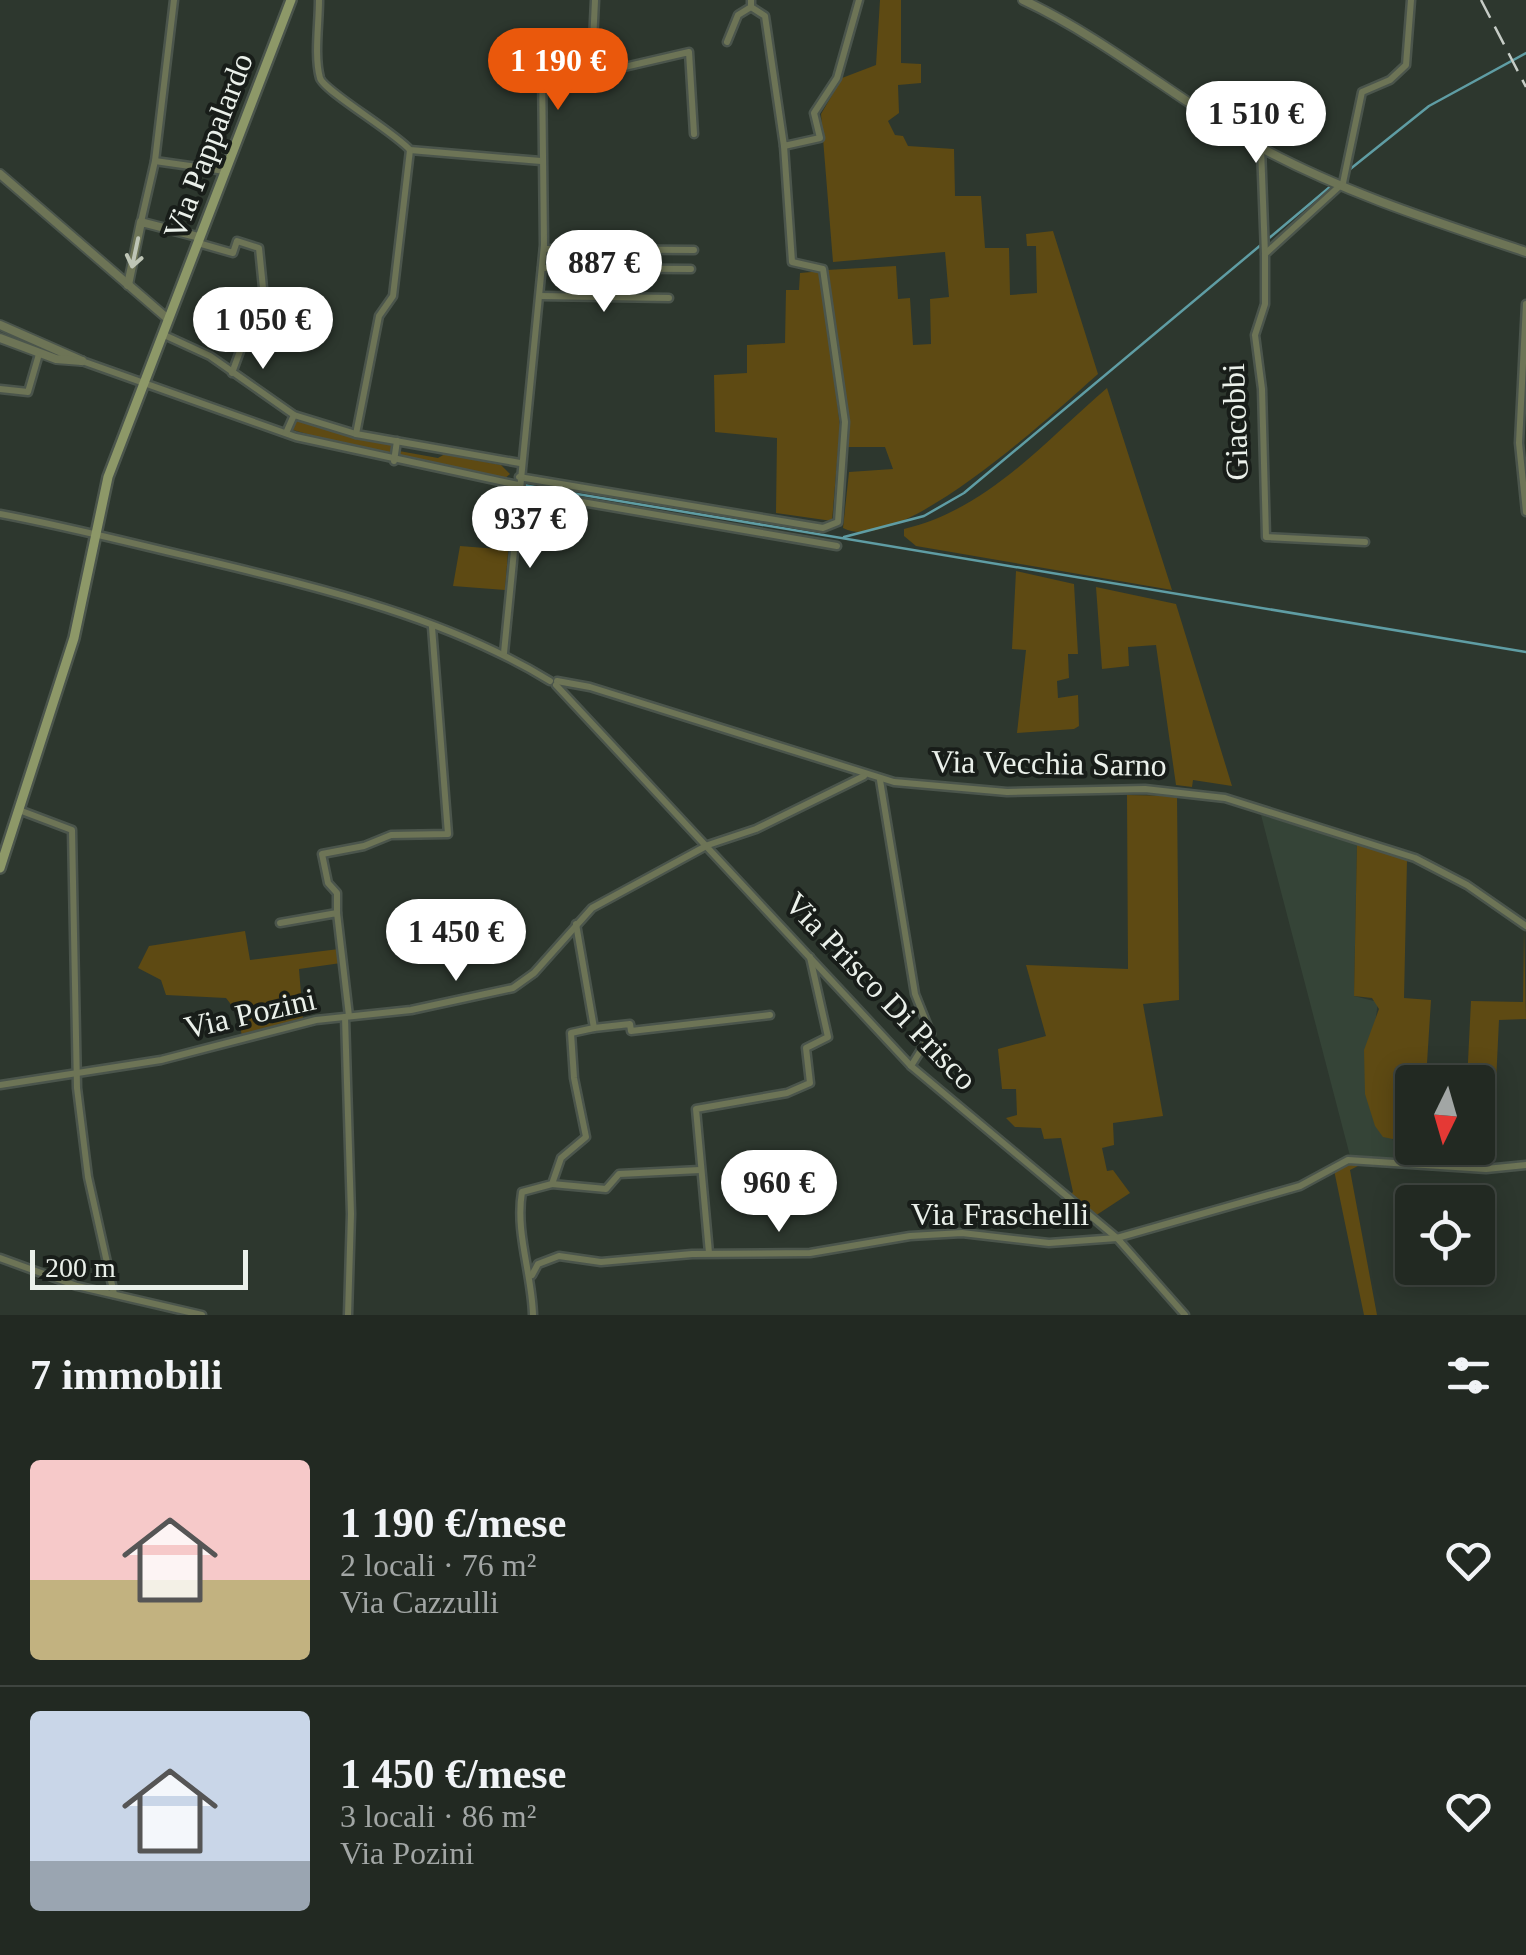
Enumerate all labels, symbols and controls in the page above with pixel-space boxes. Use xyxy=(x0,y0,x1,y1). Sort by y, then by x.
pin: 1 190 € xyxy=(466,28,650,113)
text: 1 190 € xyxy=(510,42,606,78)
street label: Via Pappalardo xyxy=(156,48,260,244)
pin: 1 510 € xyxy=(1164,81,1348,166)
text: 1 510 € xyxy=(1208,95,1304,131)
pin: 887 € xyxy=(534,230,674,315)
one-way arrow xyxy=(124,236,143,268)
text: 887 € xyxy=(568,244,640,280)
pin: 1 050 € xyxy=(171,287,355,372)
text: 1 050 € xyxy=(215,301,311,337)
street label: Giacobbi xyxy=(1215,363,1255,481)
pin: 937 € xyxy=(460,486,600,571)
text: 937 € xyxy=(494,500,566,536)
street label: Via Vecchia Sarno xyxy=(931,743,1167,783)
street label: Via Prisco Di Prisco xyxy=(778,885,984,1097)
pin: 1 450 € xyxy=(364,899,548,984)
text: 1 450 € xyxy=(408,913,504,949)
street label: Via Pozini xyxy=(181,980,319,1046)
north arrow xyxy=(1395,1065,1495,1165)
map controls xyxy=(1395,1065,1495,1285)
pin: 960 € xyxy=(709,1150,849,1235)
text: 960 € xyxy=(743,1164,815,1200)
button: locate xyxy=(1395,1185,1495,1285)
street label: Via Fraschelli xyxy=(911,1196,1089,1232)
scale bar xyxy=(30,1245,248,1290)
text: 200 m xyxy=(45,1252,116,1283)
icon: filters xyxy=(1441,1348,1496,1403)
text: 7 immobili xyxy=(30,1352,223,1398)
icon: home xyxy=(110,1500,230,1620)
text: 1 190 €/mese xyxy=(340,1500,566,1546)
icon: heart xyxy=(1441,1533,1496,1588)
text: 2 locali · 76 m² xyxy=(340,1547,536,1583)
text: Via Cazzulli xyxy=(340,1584,499,1620)
icon: home xyxy=(110,1751,230,1871)
text: 1 450 €/mese xyxy=(340,1751,566,1797)
icon: heart xyxy=(1441,1784,1496,1839)
text: 3 locali · 86 m² xyxy=(340,1798,536,1834)
text: Via Pozini xyxy=(340,1835,474,1871)

